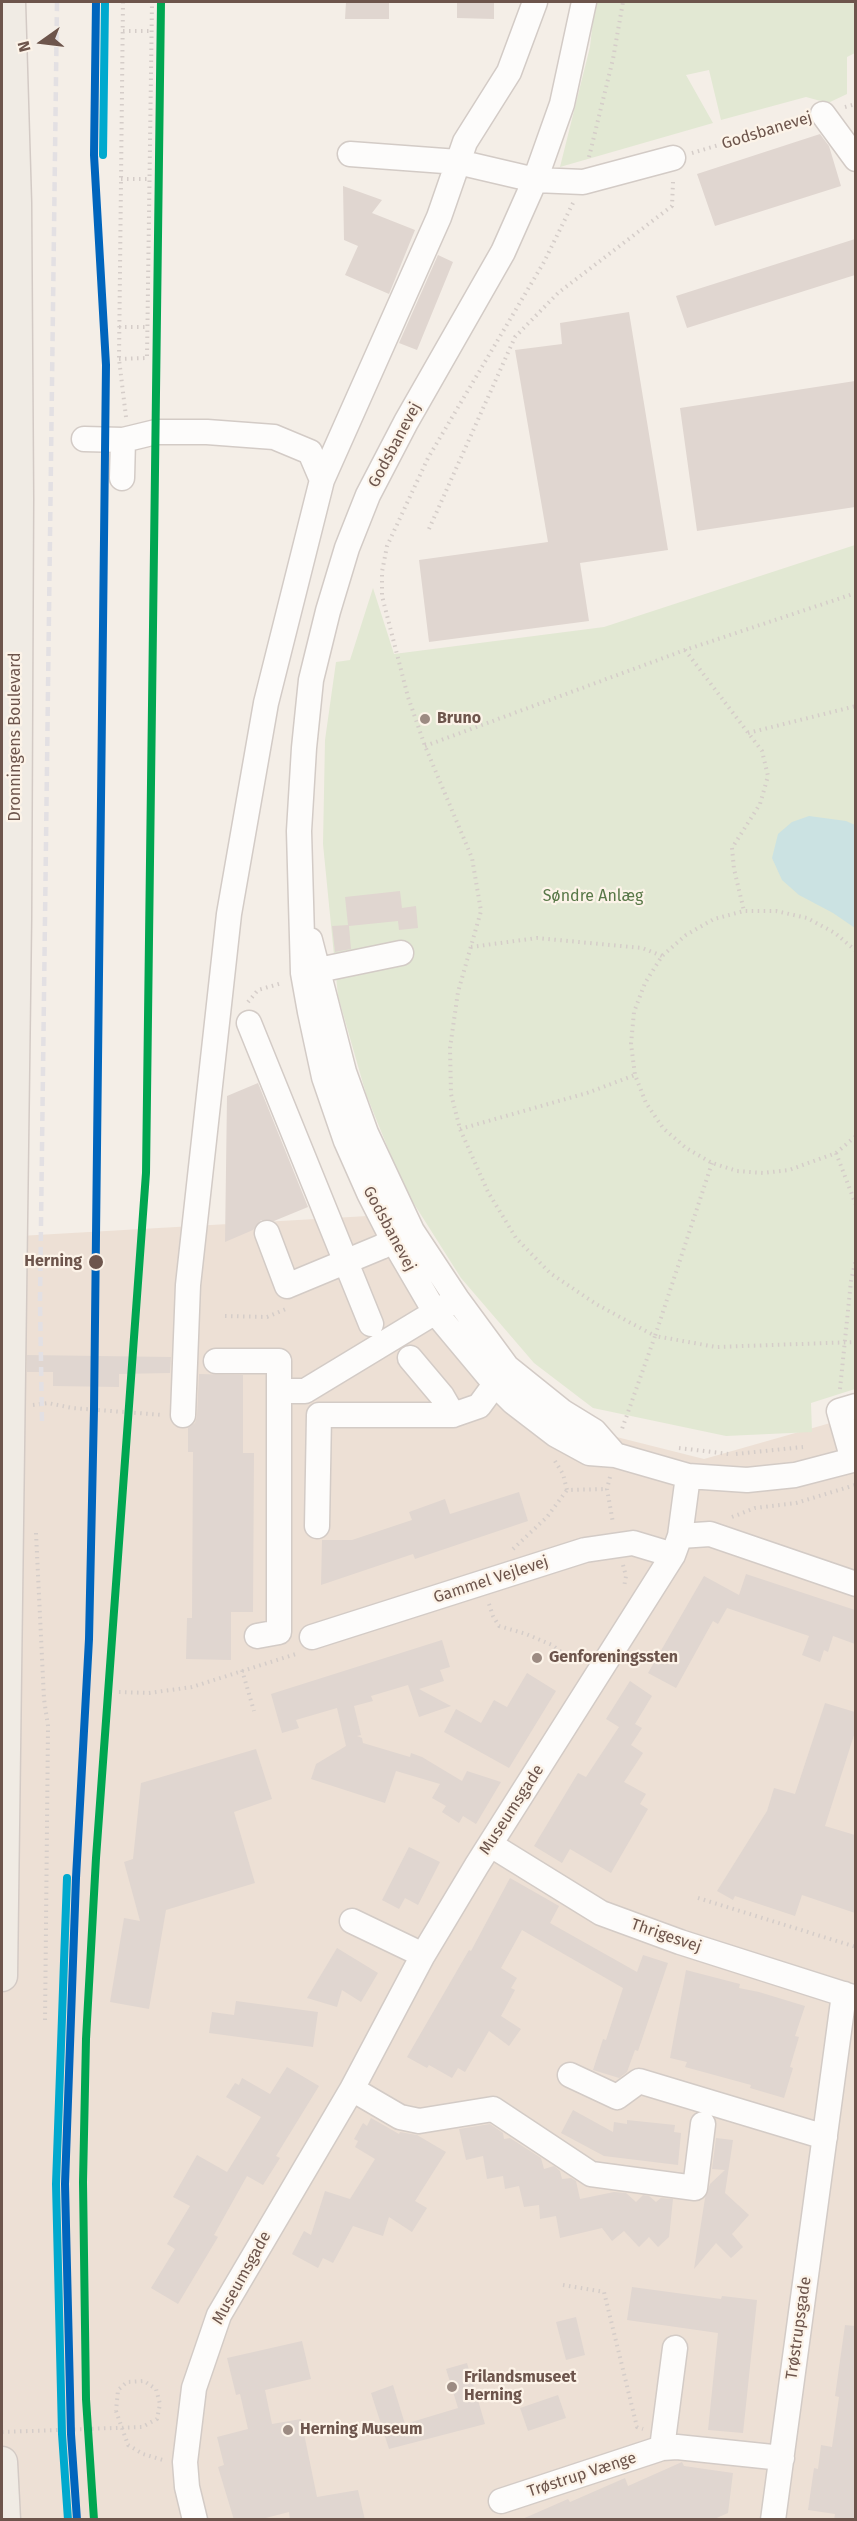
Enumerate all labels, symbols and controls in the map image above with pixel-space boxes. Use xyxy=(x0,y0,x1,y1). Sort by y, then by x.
north arrow xyxy=(12,12,72,72)
text: N xyxy=(14,39,35,54)
street label: Godsbanevej xyxy=(719,108,815,154)
street label: Godsbanevej xyxy=(365,399,425,491)
street label: Dronningens Boulevard xyxy=(6,652,26,822)
place label: Bruno xyxy=(437,709,481,729)
marker: Bruno xyxy=(418,712,432,726)
park label: Søndre Anlæg xyxy=(543,887,643,907)
street label: Godsbanevej xyxy=(359,1183,419,1275)
place label: Herning xyxy=(24,1252,82,1272)
marker: Herning xyxy=(87,1253,105,1271)
street label: Gammel Vejlevej xyxy=(431,1552,551,1608)
place label: Genforeningssten xyxy=(549,1648,678,1668)
marker: Genforeningssten xyxy=(530,1651,544,1665)
street label: Museumsgade xyxy=(476,1761,548,1859)
street label: Thrigesvej xyxy=(628,1915,704,1957)
street label: Museumsgade xyxy=(209,2228,275,2328)
street label: Trøstrupsgade xyxy=(782,2275,816,2381)
place label: Frilandsmuseet Herning xyxy=(464,2368,576,2406)
marker: Frilandsmuseet Herning xyxy=(445,2380,459,2394)
place label: Herning Museum xyxy=(300,2420,422,2440)
marker: Herning Museum xyxy=(281,2423,295,2437)
street label: Trøstrup Vænge xyxy=(525,2448,639,2502)

